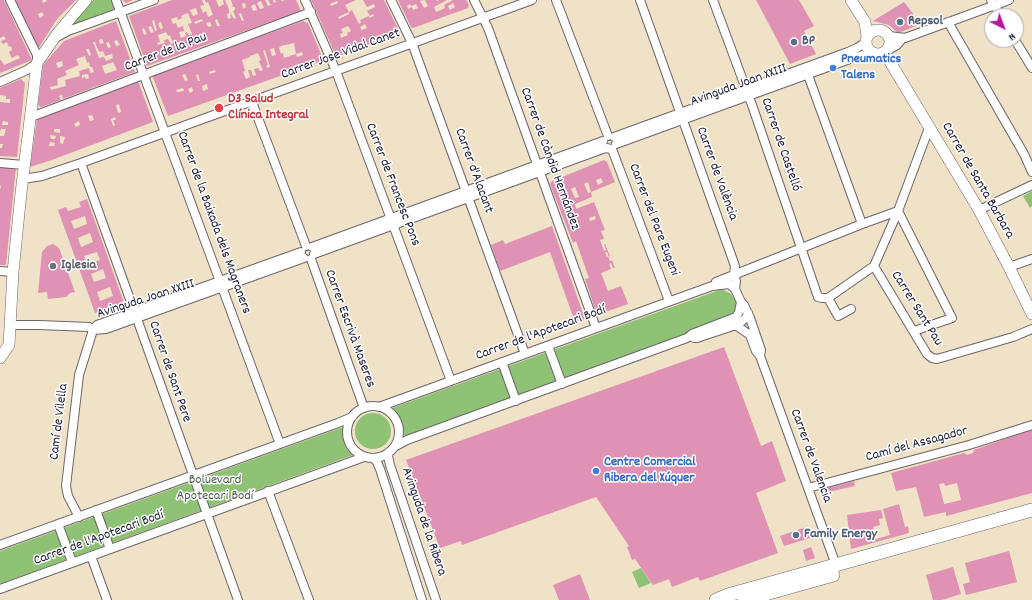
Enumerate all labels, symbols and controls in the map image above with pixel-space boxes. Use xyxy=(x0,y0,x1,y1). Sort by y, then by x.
north arrow xyxy=(984,8,1024,48)
place label: Repsol xyxy=(908,14,943,30)
marker: Repsol xyxy=(895,17,905,27)
street label: Carrer Jose Vidal Canet xyxy=(279,26,403,84)
text: N xyxy=(1004,28,1019,44)
street label: Carrer de la Pau xyxy=(123,30,209,76)
place label: BP xyxy=(802,34,815,50)
marker: BP xyxy=(789,37,799,47)
place label: Pneumatics Talens xyxy=(841,52,901,84)
street label: Avinguda Joan XXIII xyxy=(688,61,790,111)
marker: Pneumatics Talens xyxy=(828,63,838,73)
street label: Carrer de Càndid Hernández xyxy=(515,86,583,232)
place label: D3 Salud Clínica Integral xyxy=(228,92,309,124)
street label: Carrer de Castelló xyxy=(756,96,804,194)
marker: D3 Salud Clínica Integral xyxy=(213,102,225,114)
street label: Carrer de Santa Barbara xyxy=(937,120,1017,242)
street label: Carrer de Francesc Pons xyxy=(361,121,423,249)
street label: Carrer de València xyxy=(691,125,741,223)
street label: Carrer d'Alacant xyxy=(450,126,496,216)
street label: Carrer de la Baixada dels Magraners xyxy=(172,130,254,316)
street label: Carrer del Pare Eugeni xyxy=(624,161,682,279)
place label: Iglesia xyxy=(61,258,96,274)
marker: Iglesia xyxy=(48,261,58,271)
street label: Carrer Escrivà Maseres xyxy=(320,268,378,390)
street label: Carrer Sant Pau xyxy=(886,269,946,349)
street label: Avinguda Joan XXIII xyxy=(95,276,197,324)
street label: Carrer de l'Apotecari Bodí xyxy=(474,303,608,365)
street label: Carrer de Sant Pere xyxy=(144,319,194,425)
street label: Camí de Vilella xyxy=(47,383,73,461)
street label: Carrer de Valencia xyxy=(785,407,835,505)
street label: Camí del Assagador xyxy=(864,423,970,467)
place label: Centre Comercial Ribera del Xúquer xyxy=(604,455,695,488)
street label: Avinguda de la Ribera xyxy=(397,466,449,578)
marker: Centre Comercial Ribera del Xúquer xyxy=(591,466,601,476)
park label: Boluevard Apotecari Bodí xyxy=(177,473,253,506)
street label: Carrer de l'Apotecari Bodí xyxy=(32,508,166,570)
place label: Family Energy xyxy=(804,527,877,543)
marker: Family Energy xyxy=(791,530,801,540)

